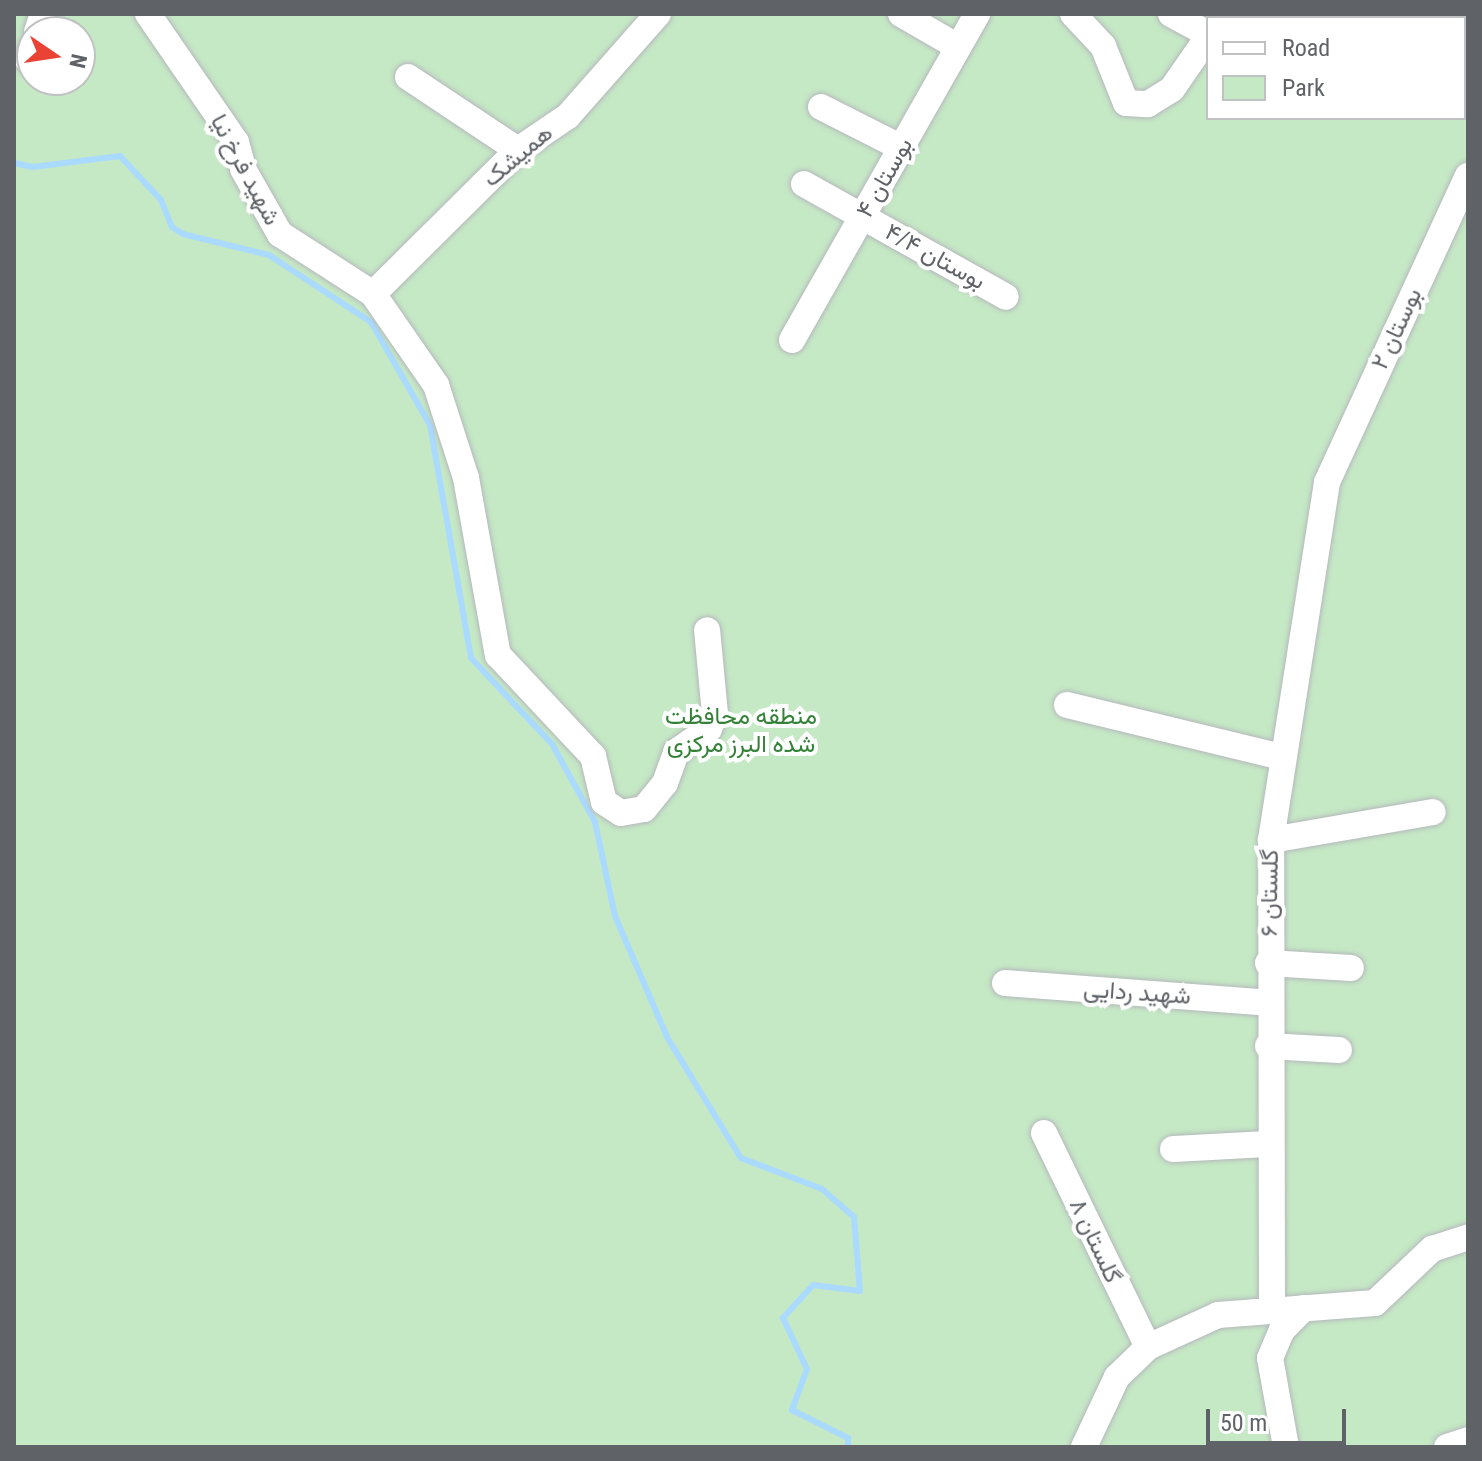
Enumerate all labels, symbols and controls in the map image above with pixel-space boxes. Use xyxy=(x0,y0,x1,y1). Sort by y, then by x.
north arrow xyxy=(16,16,96,96)
legend xyxy=(1206,16,1466,120)
text: Road xyxy=(1282,34,1330,62)
text: N xyxy=(64,52,92,70)
text: Park xyxy=(1282,74,1325,102)
street label: شهید فرخ نیا xyxy=(204,110,286,230)
street label: همیشک xyxy=(477,119,559,193)
street label: بوستان ۴ xyxy=(851,133,919,223)
street label: بوستان ۴/۴ xyxy=(880,218,990,296)
street label: بوستان ۲ xyxy=(1366,284,1428,374)
park label: منطقه محافظت شده البرز مرکزی xyxy=(665,703,817,759)
street label: گلستان ۶ xyxy=(1255,849,1285,937)
street label: شهید ردایی xyxy=(1082,975,1192,1011)
street label: گلستان ۸ xyxy=(1063,1194,1127,1288)
scale bar xyxy=(1210,1393,1350,1443)
text: 50 m xyxy=(1220,1409,1267,1437)

